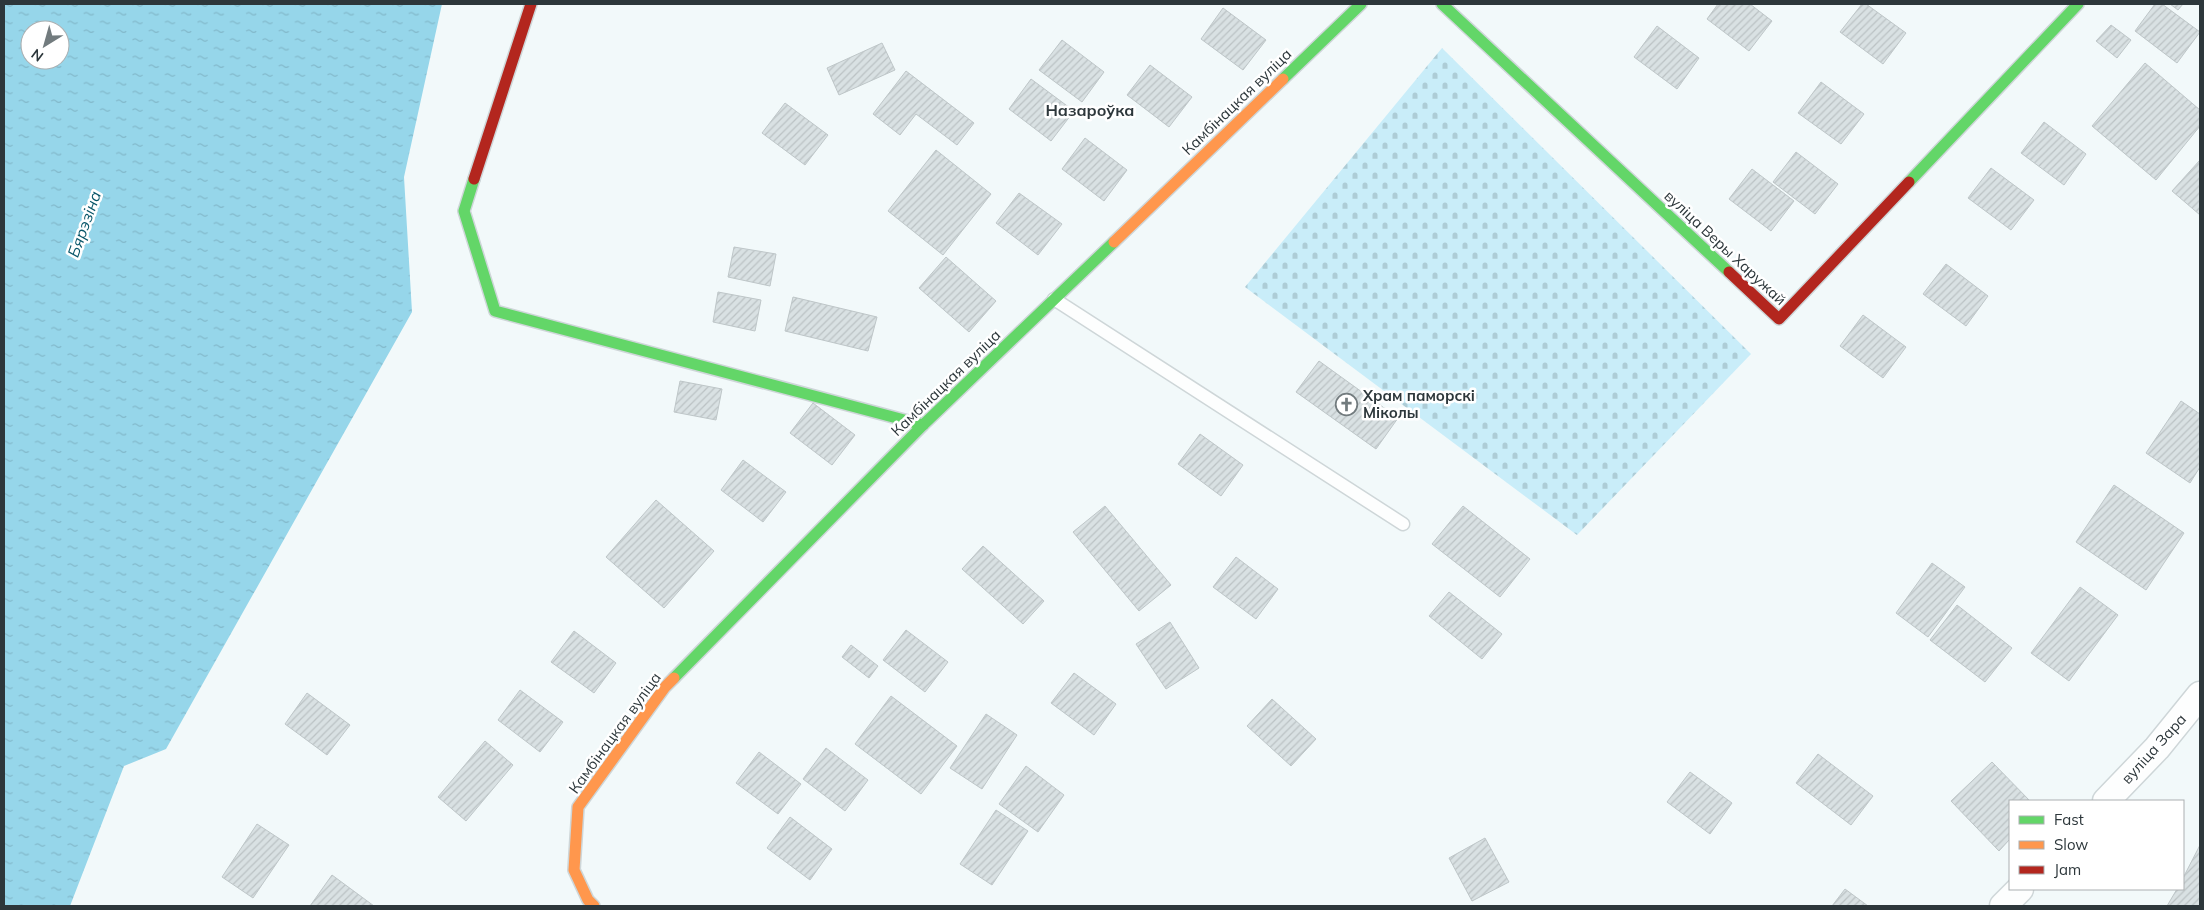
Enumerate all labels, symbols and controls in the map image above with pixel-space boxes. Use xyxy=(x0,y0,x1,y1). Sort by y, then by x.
north arrow xyxy=(20,20,70,70)
street label: Камбінацкая вуліца xyxy=(1178,44,1295,159)
text: N xyxy=(28,45,47,66)
district label: Назароўка xyxy=(1045,100,1135,120)
street label: вуліца Веры Харужай xyxy=(1660,186,1790,309)
water label: Бярэзіна xyxy=(63,188,105,260)
street label: Камбінацкая вуліца xyxy=(887,325,1004,440)
place label: Храм паморскі Міколы xyxy=(1362,386,1475,422)
church icon: Храм паморскі Міколы xyxy=(1335,393,1359,417)
street label: Камбінацкая вуліца xyxy=(564,668,665,797)
street label: вуліца Зара xyxy=(2117,710,2190,788)
legend xyxy=(2009,800,2184,890)
text: Fast xyxy=(2054,810,2084,829)
text: Slow xyxy=(2054,835,2088,854)
text: Jam xyxy=(2054,860,2081,879)

